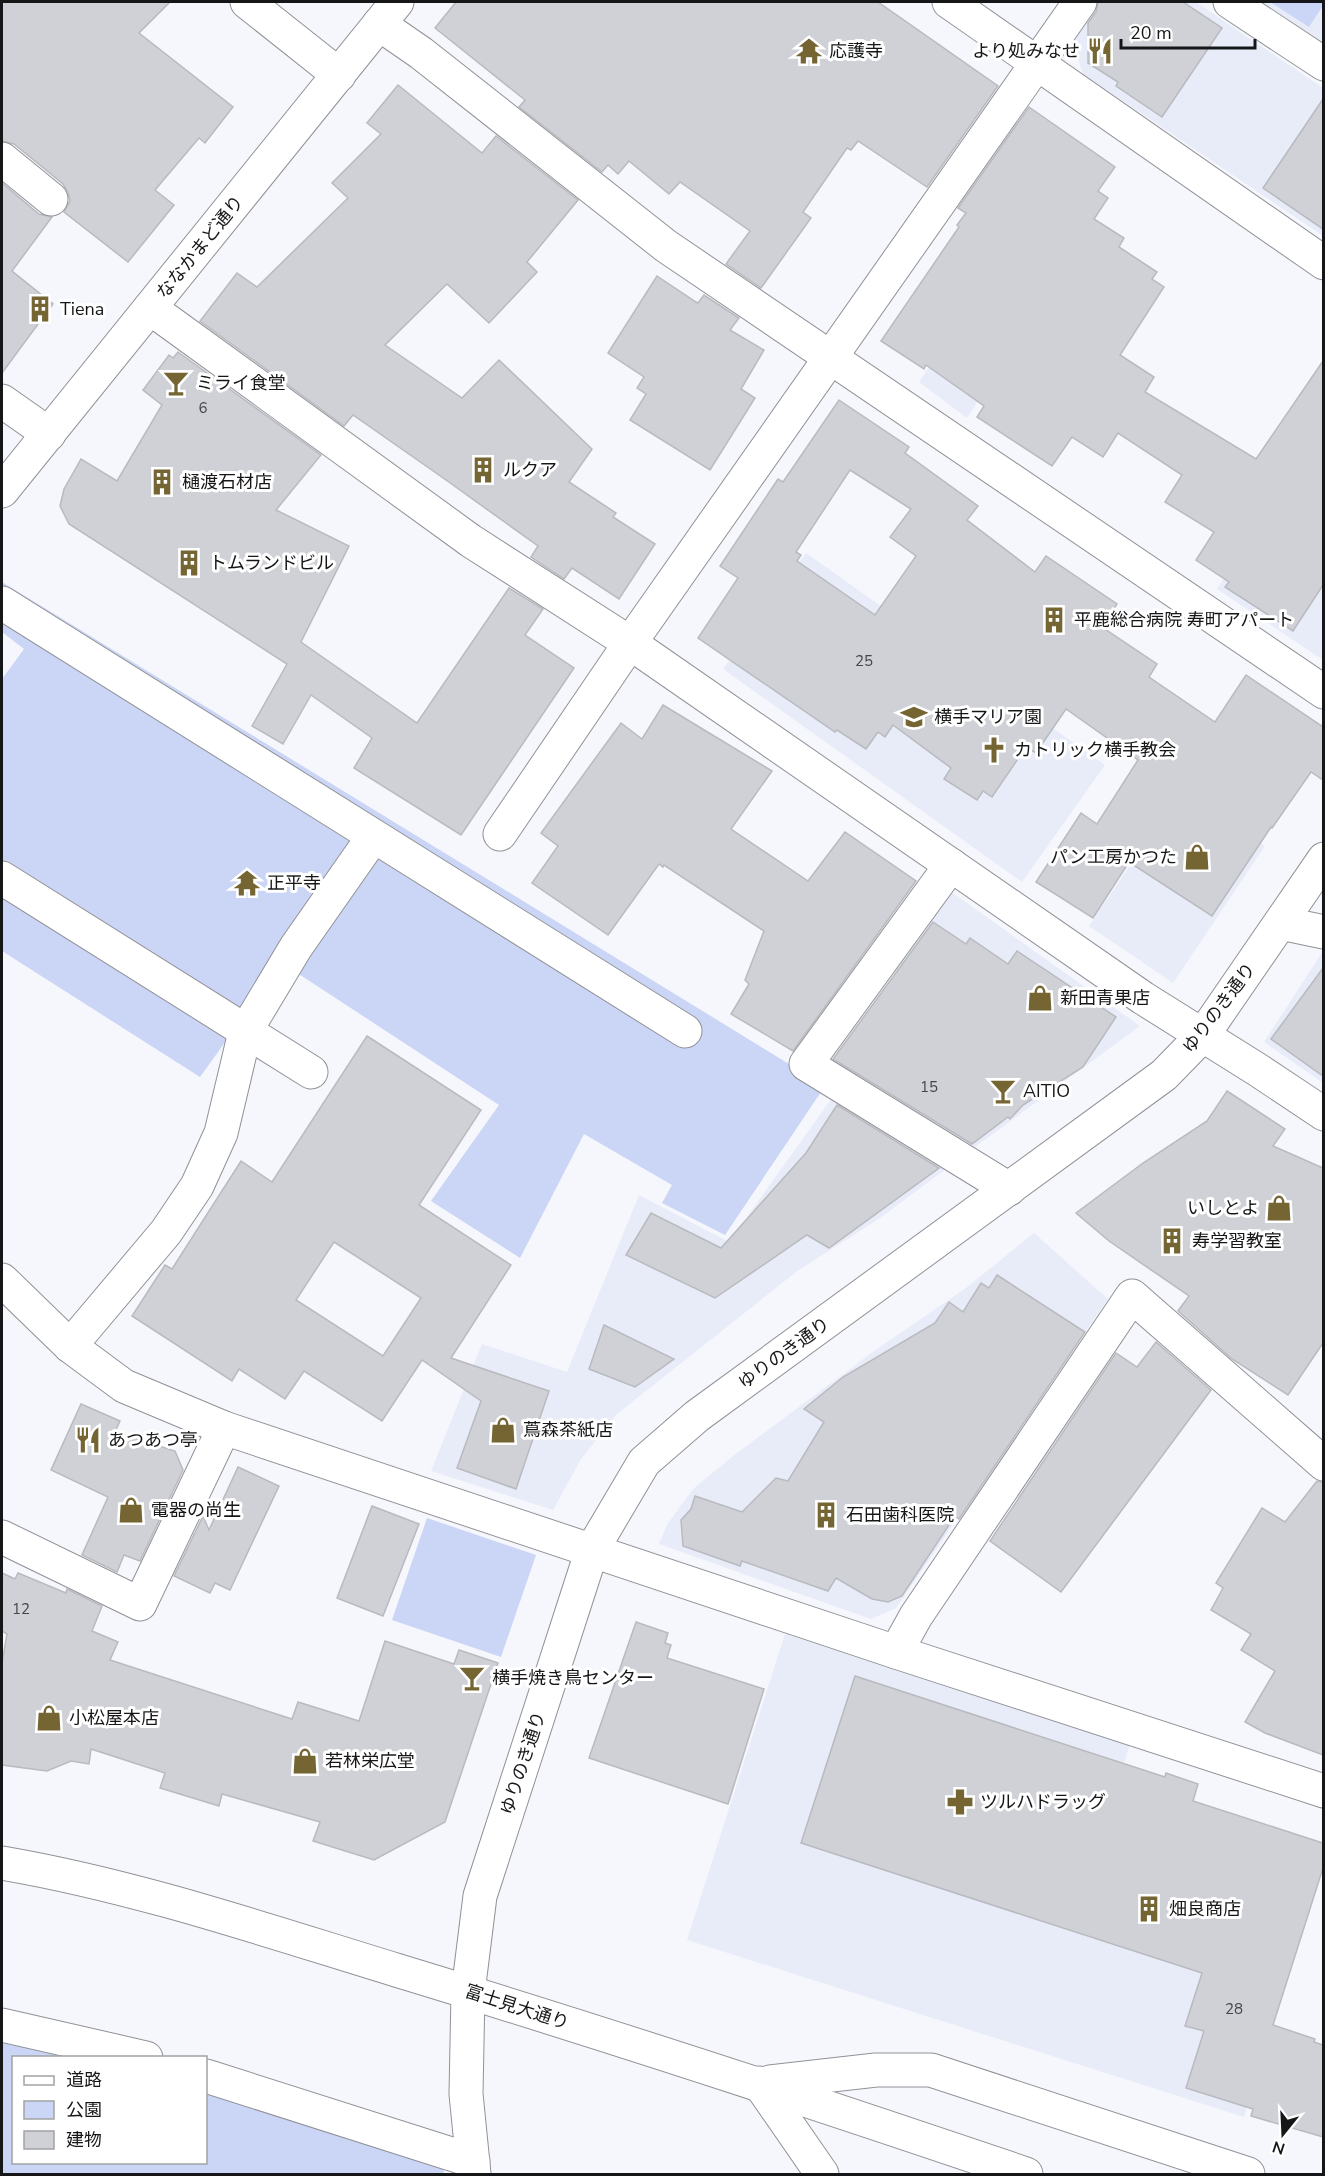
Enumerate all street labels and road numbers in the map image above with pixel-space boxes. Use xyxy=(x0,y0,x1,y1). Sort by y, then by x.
street label: ななかまど通り xyxy=(151,190,249,304)
street label: ゆりのき通り xyxy=(1177,958,1261,1058)
street label: ゆりのき通り xyxy=(733,1312,835,1394)
street label: ゆりのき通り xyxy=(495,1708,551,1818)
street label: 富士見大通り xyxy=(462,1979,572,2035)

